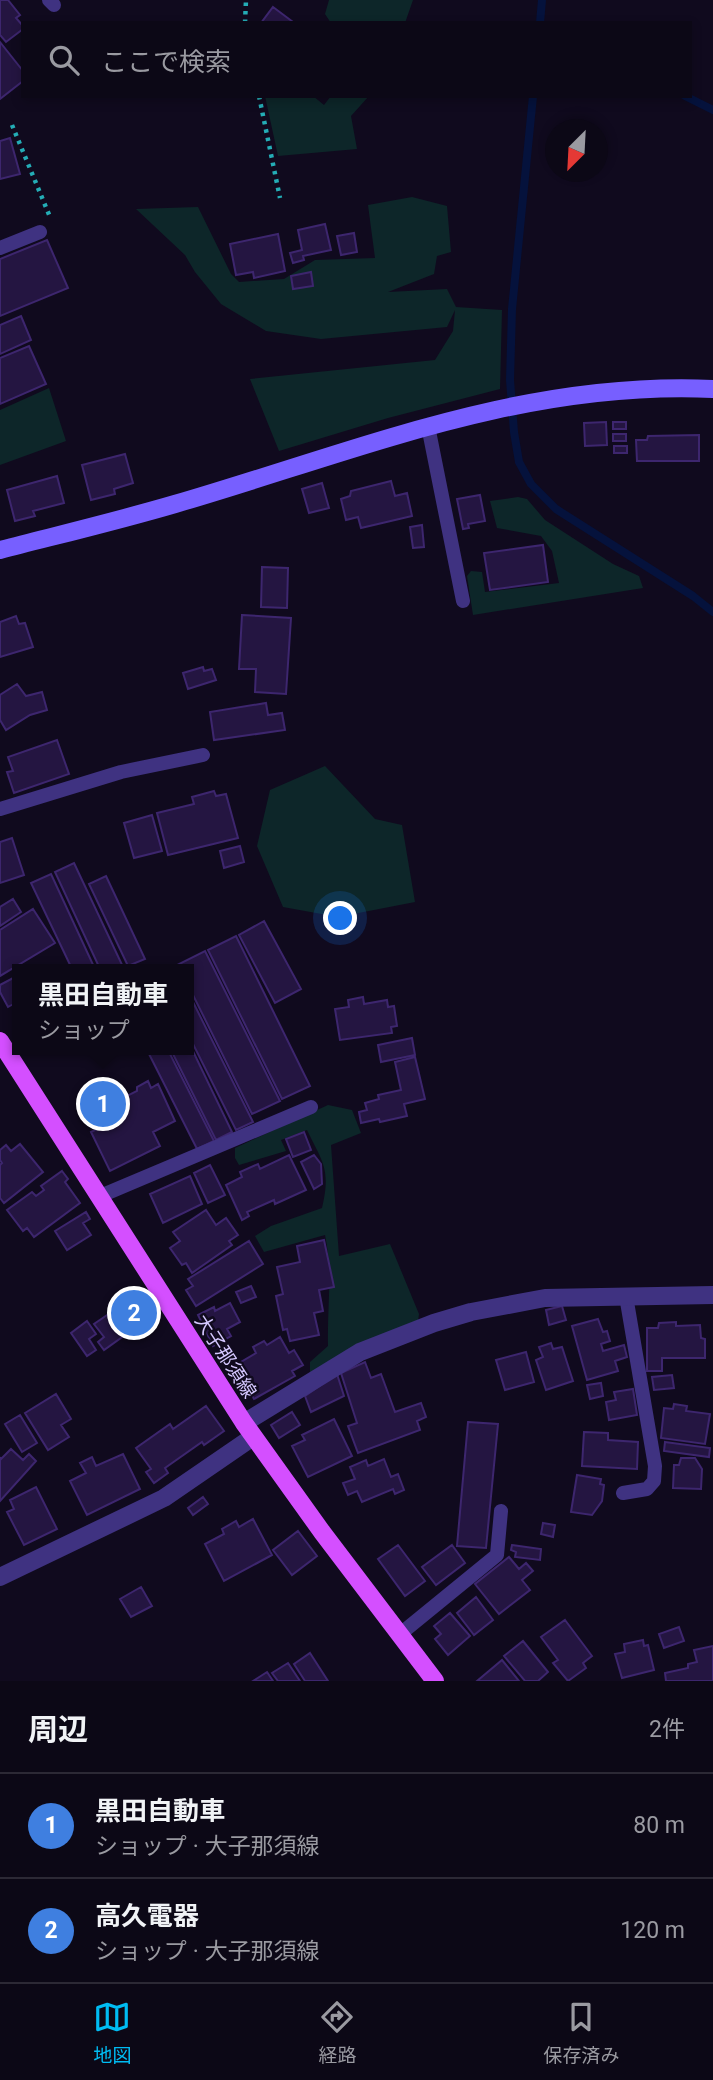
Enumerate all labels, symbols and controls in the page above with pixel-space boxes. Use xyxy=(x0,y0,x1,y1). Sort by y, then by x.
search box xyxy=(21,21,692,98)
icon: search xyxy=(45,41,83,79)
text: ここで検索 xyxy=(101,47,231,77)
north arrow xyxy=(545,119,608,182)
your location xyxy=(323,901,357,935)
popup xyxy=(12,964,194,1055)
text: 黒田自動車 xyxy=(38,980,168,1010)
text: ショップ xyxy=(38,1017,130,1044)
pin: 1 xyxy=(80,1078,126,1130)
pin: 2 xyxy=(111,1287,157,1339)
street label: 大子那須線 xyxy=(190,1310,261,1402)
text: 周辺 xyxy=(28,1712,88,1747)
text: 2件 xyxy=(649,1716,685,1743)
text: 黒田自動車 xyxy=(95,1796,225,1826)
text: 1 xyxy=(44,1812,58,1839)
text: 80 m xyxy=(633,1812,685,1839)
text: ショップ · 大子那須線 xyxy=(95,1833,319,1860)
text: 高久電器 xyxy=(95,1901,199,1931)
text: 2 xyxy=(44,1917,58,1944)
text: 120 m xyxy=(620,1917,685,1944)
text: ショップ · 大子那須線 xyxy=(95,1938,319,1965)
tab: 地図 xyxy=(93,1998,132,2067)
tab: 経路 xyxy=(318,1998,357,2067)
tab: 保存済み xyxy=(543,1998,620,2067)

